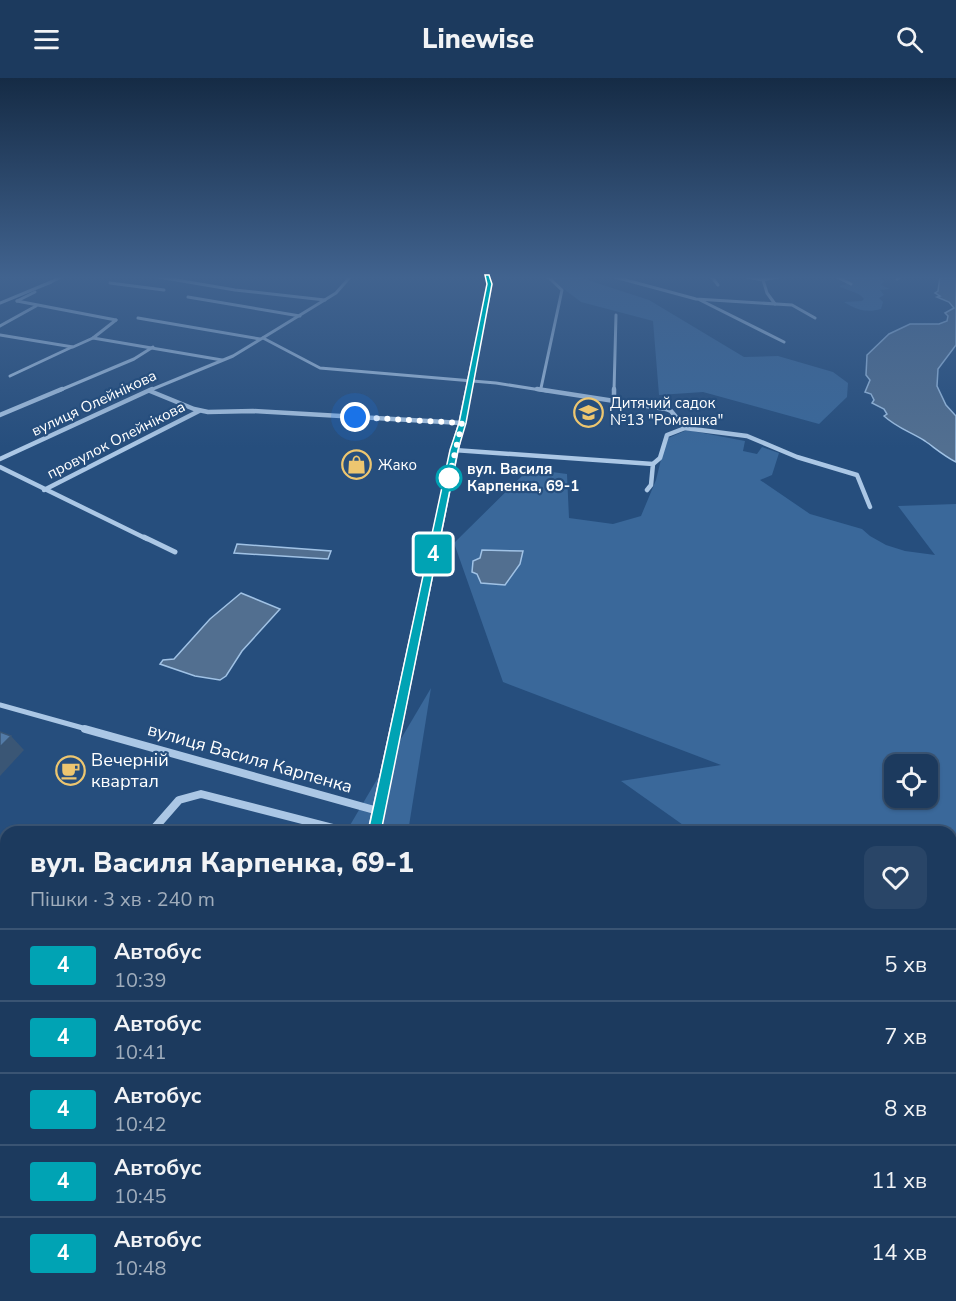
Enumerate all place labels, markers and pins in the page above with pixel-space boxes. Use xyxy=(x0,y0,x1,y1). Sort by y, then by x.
place label: Дитячий садок №13 "Ромашка" xyxy=(610,393,723,430)
school or university icon: Дитячий садок №13 "Ромашка" xyxy=(573,396,605,428)
shop icon: Жако xyxy=(341,449,373,481)
place label: Жако xyxy=(378,455,417,475)
place label: вул. Василя Карпенка, 69-1 xyxy=(467,459,579,496)
marker: вул. Василя Карпенка, 69-1 xyxy=(436,465,462,491)
place label: Вечерній квартал xyxy=(91,748,169,793)
cafe icon: Вечерній квартал xyxy=(54,754,86,786)

